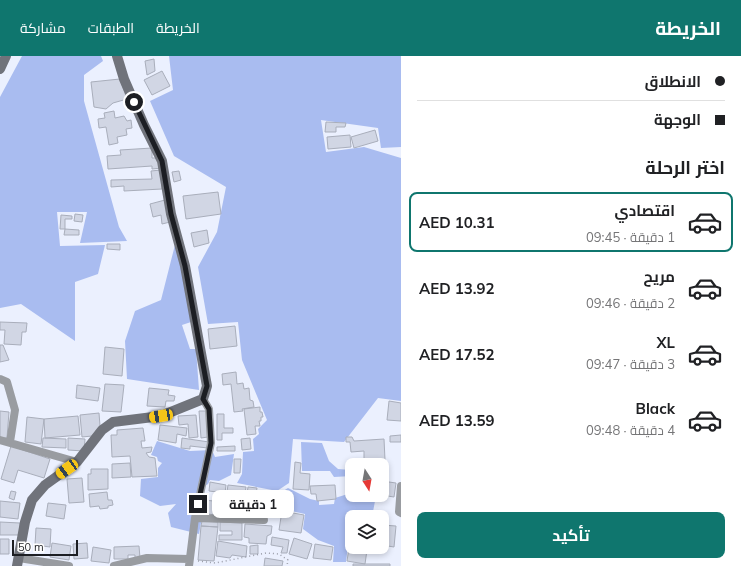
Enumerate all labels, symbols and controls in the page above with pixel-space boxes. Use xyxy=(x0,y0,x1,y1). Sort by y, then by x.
text: الخريطة xyxy=(655,16,721,40)
text: مشاركة xyxy=(20,19,66,37)
text: الطبقات xyxy=(88,19,134,37)
text: الخريطة xyxy=(156,19,200,37)
text: الانطلاق xyxy=(645,72,701,91)
route start xyxy=(125,93,143,111)
text: الوجهة xyxy=(654,110,701,129)
text: اختر الرحلة xyxy=(645,156,725,179)
text: اقتصادي xyxy=(615,201,675,220)
icon: car xyxy=(687,204,723,240)
text: AED 10.31 xyxy=(419,213,494,232)
text: 1 دقيقة · 09:45 xyxy=(586,229,675,245)
text: مريح xyxy=(643,267,675,286)
icon: car xyxy=(687,270,723,306)
text: AED 13.92 xyxy=(419,279,494,298)
text: 2 دقيقة · 09:46 xyxy=(586,295,675,311)
text: XL xyxy=(657,333,675,352)
icon: car xyxy=(687,336,723,372)
text: AED 17.52 xyxy=(419,345,494,364)
text: 3 دقيقة · 09:47 xyxy=(586,356,675,372)
text: Black xyxy=(636,399,675,418)
icon: car xyxy=(687,402,723,438)
car xyxy=(148,408,174,424)
text: AED 13.59 xyxy=(419,411,494,430)
text: 4 دقيقة · 09:48 xyxy=(586,422,675,438)
car xyxy=(54,457,80,481)
north arrow xyxy=(345,458,389,502)
map controls xyxy=(345,458,389,554)
callout: 1 دقيقة xyxy=(212,490,294,518)
route end xyxy=(189,495,207,513)
text: 1 دقيقة xyxy=(229,496,277,512)
button: layers xyxy=(345,510,389,554)
button: تأكيد xyxy=(417,512,725,558)
scale bar xyxy=(12,538,78,557)
text: 50 m xyxy=(18,540,44,554)

